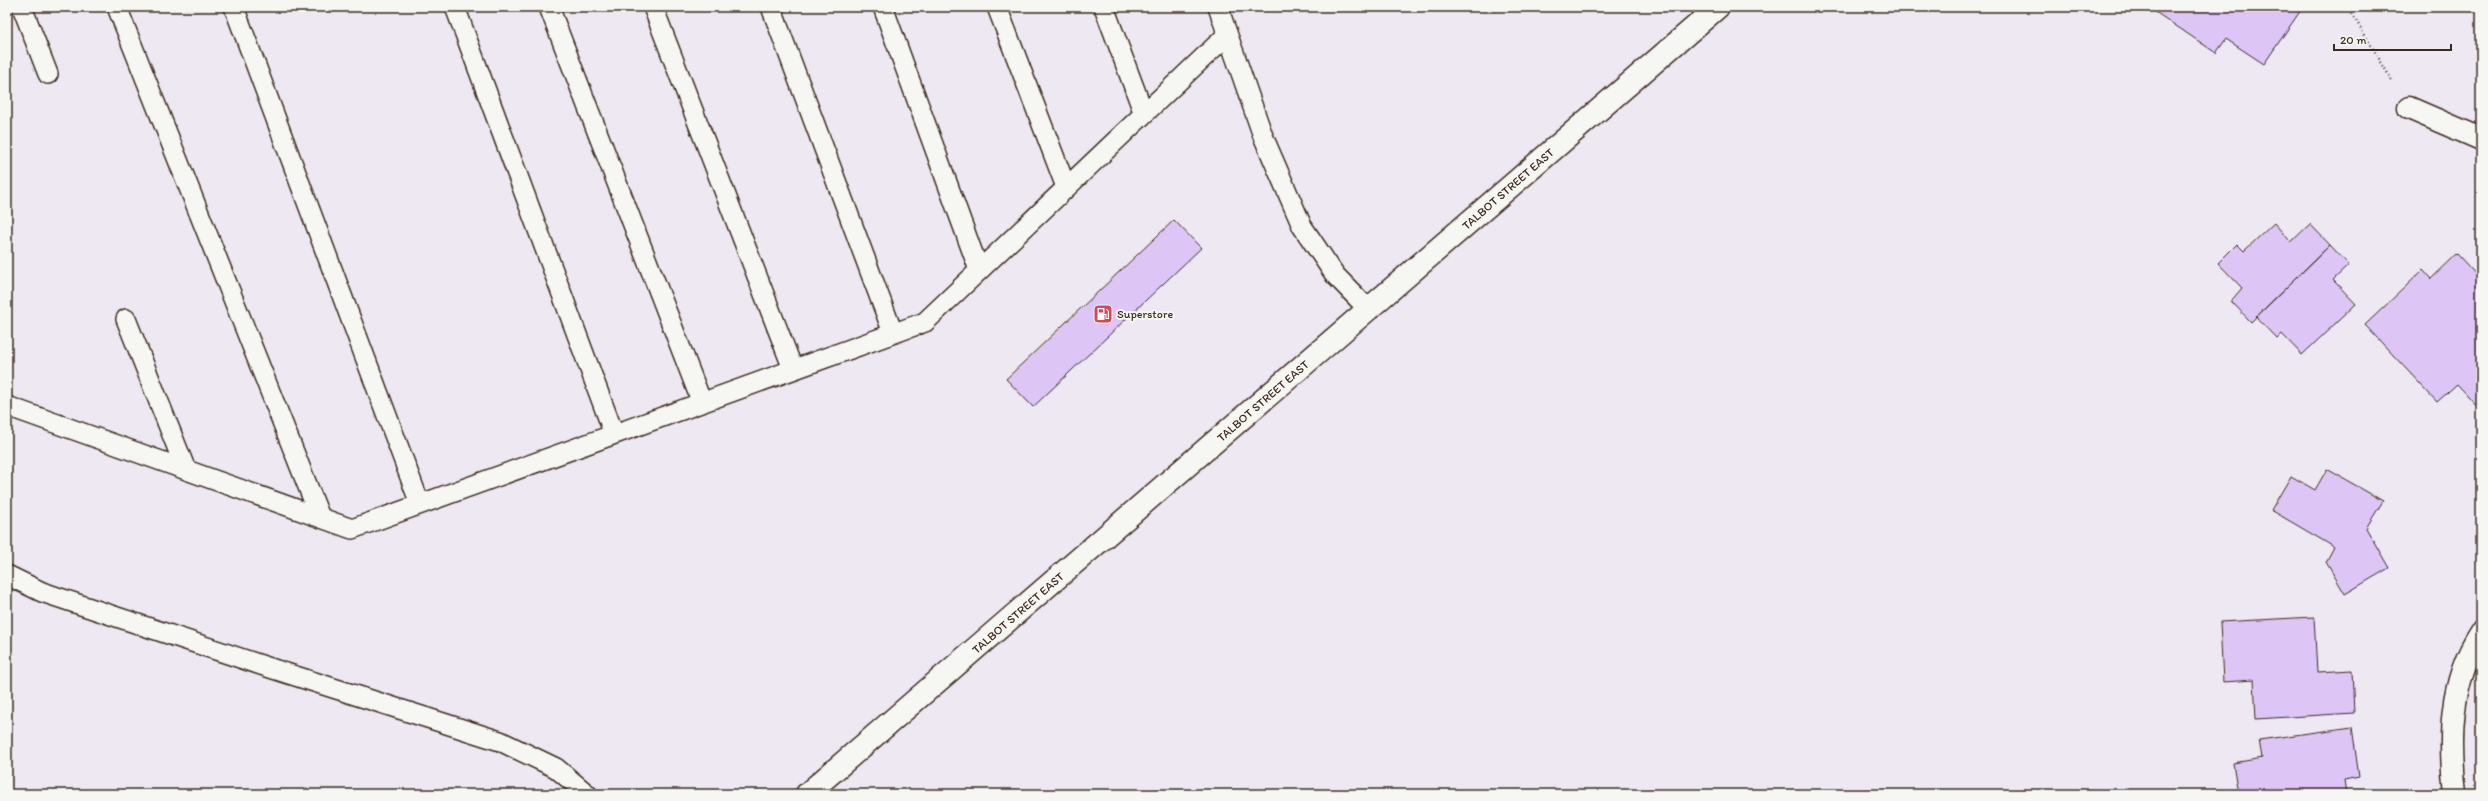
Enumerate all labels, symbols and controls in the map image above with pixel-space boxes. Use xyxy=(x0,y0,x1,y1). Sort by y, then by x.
scale bar xyxy=(2334,26,2451,52)
text: 20 m xyxy=(2340,33,2367,47)
street label: TALBOT STREET EAST xyxy=(1459,145,1557,233)
fuel station icon: Superstore xyxy=(1092,303,1114,325)
place label: Superstore xyxy=(1117,307,1173,321)
street label: TALBOT STREET EAST xyxy=(1214,357,1312,445)
street label: TALBOT STREET EAST xyxy=(969,569,1067,657)

